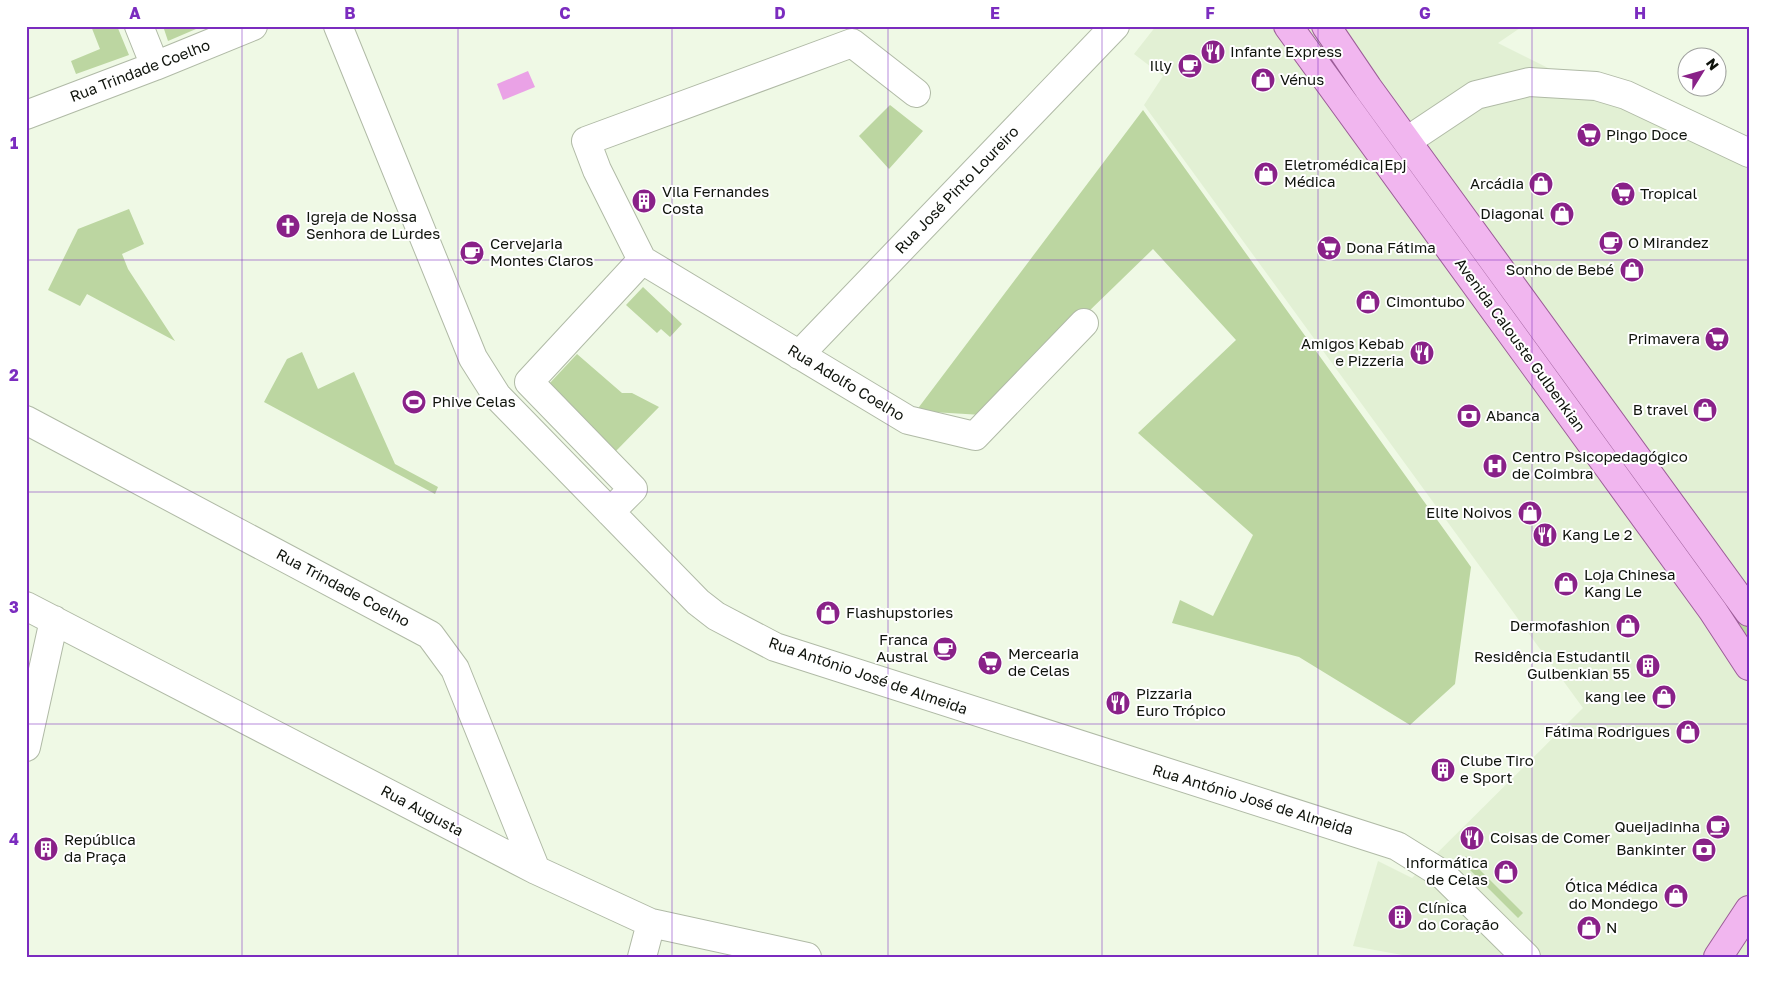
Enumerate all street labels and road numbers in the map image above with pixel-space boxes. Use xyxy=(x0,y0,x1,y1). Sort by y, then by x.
street label: Rua Trindade Coelho xyxy=(67,35,212,105)
street label: Rua José Pinto Loureiro xyxy=(891,122,1022,257)
street label: Avenida Calouste Gulbenkian xyxy=(1452,254,1590,435)
street label: Rua Adolfo Coelho xyxy=(785,340,908,424)
street label: Rua Trindade Coelho xyxy=(274,544,413,630)
street label: Rua António José de Almeida xyxy=(767,633,970,718)
street label: Rua António José de Almeida xyxy=(1151,760,1356,838)
street label: Rua Augusta xyxy=(378,781,467,839)

